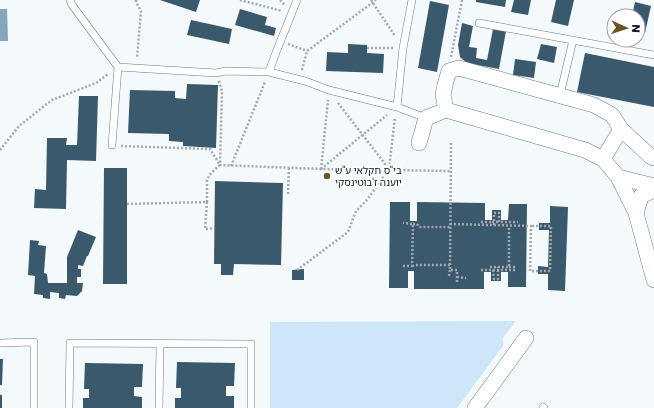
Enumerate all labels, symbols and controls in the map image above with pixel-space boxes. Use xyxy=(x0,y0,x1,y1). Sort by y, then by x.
north arrow xyxy=(606,8,646,48)
text: N xyxy=(628,24,644,33)
place label: בי"ס חקלאי ע"ש יוענה ז'בוטינסקי xyxy=(335,163,402,190)
marker: בי"ס חקלאי ע"ש יוענה ז'בוטינסקי xyxy=(322,171,332,181)

